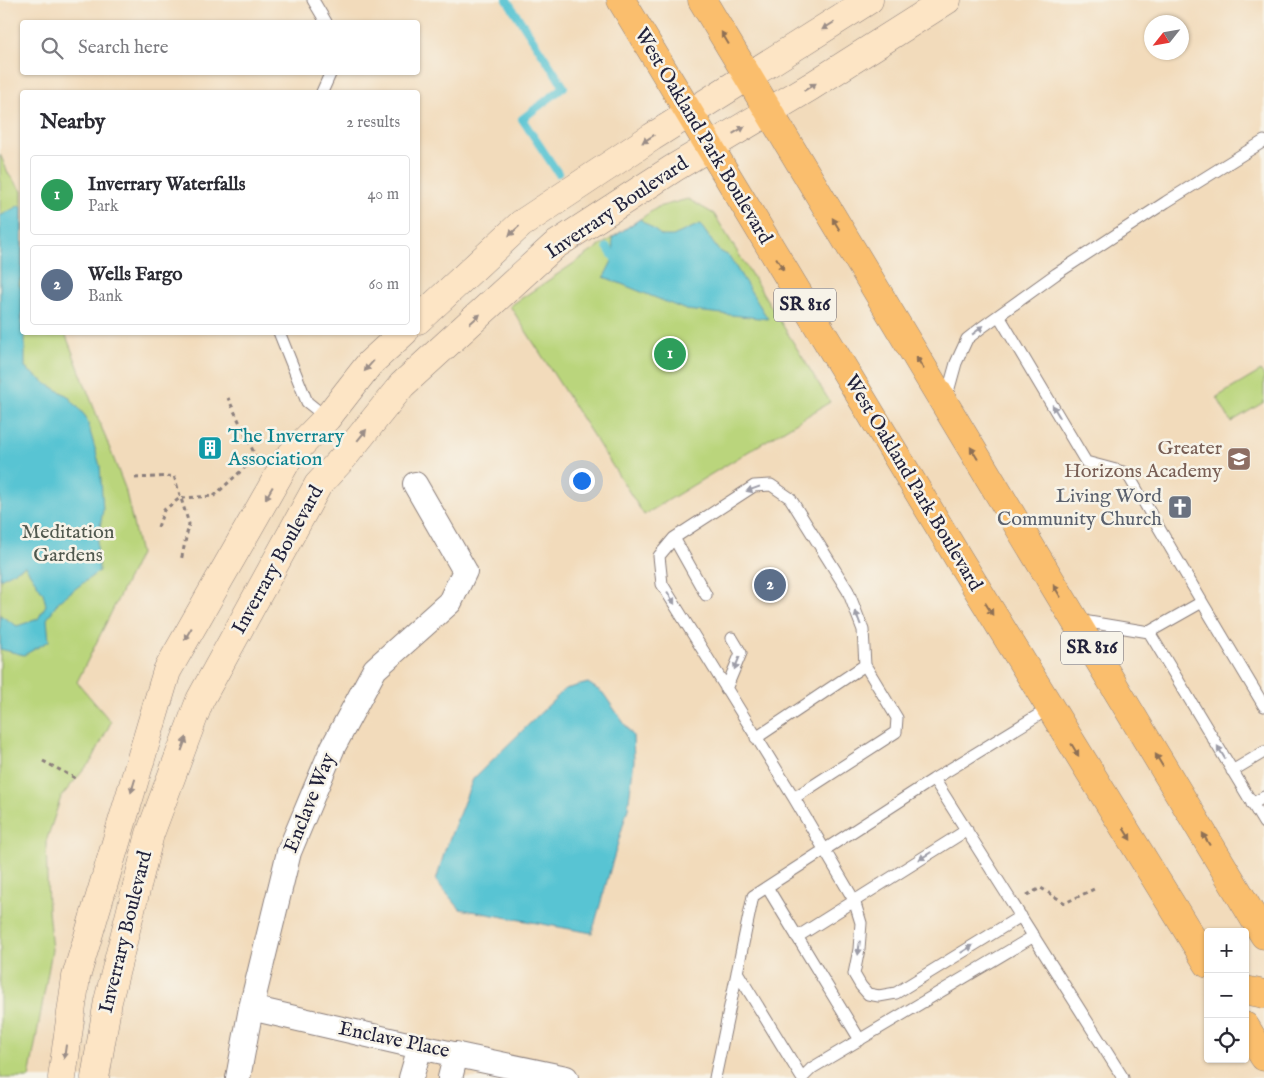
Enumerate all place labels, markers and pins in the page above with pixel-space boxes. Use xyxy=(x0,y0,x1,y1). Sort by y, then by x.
pin: 1 xyxy=(654,335,686,373)
place label: The Inverrary Association xyxy=(227,424,344,472)
building icon: The Inverrary Association xyxy=(197,435,223,461)
place label: Greater Horizons Academy xyxy=(1064,436,1223,484)
school or university icon: Greater Horizons Academy xyxy=(1226,446,1252,472)
place label: Living Word Community Church xyxy=(997,484,1162,532)
church icon: Living Word Community Church xyxy=(1167,494,1193,520)
pin: 2 xyxy=(754,566,786,604)

